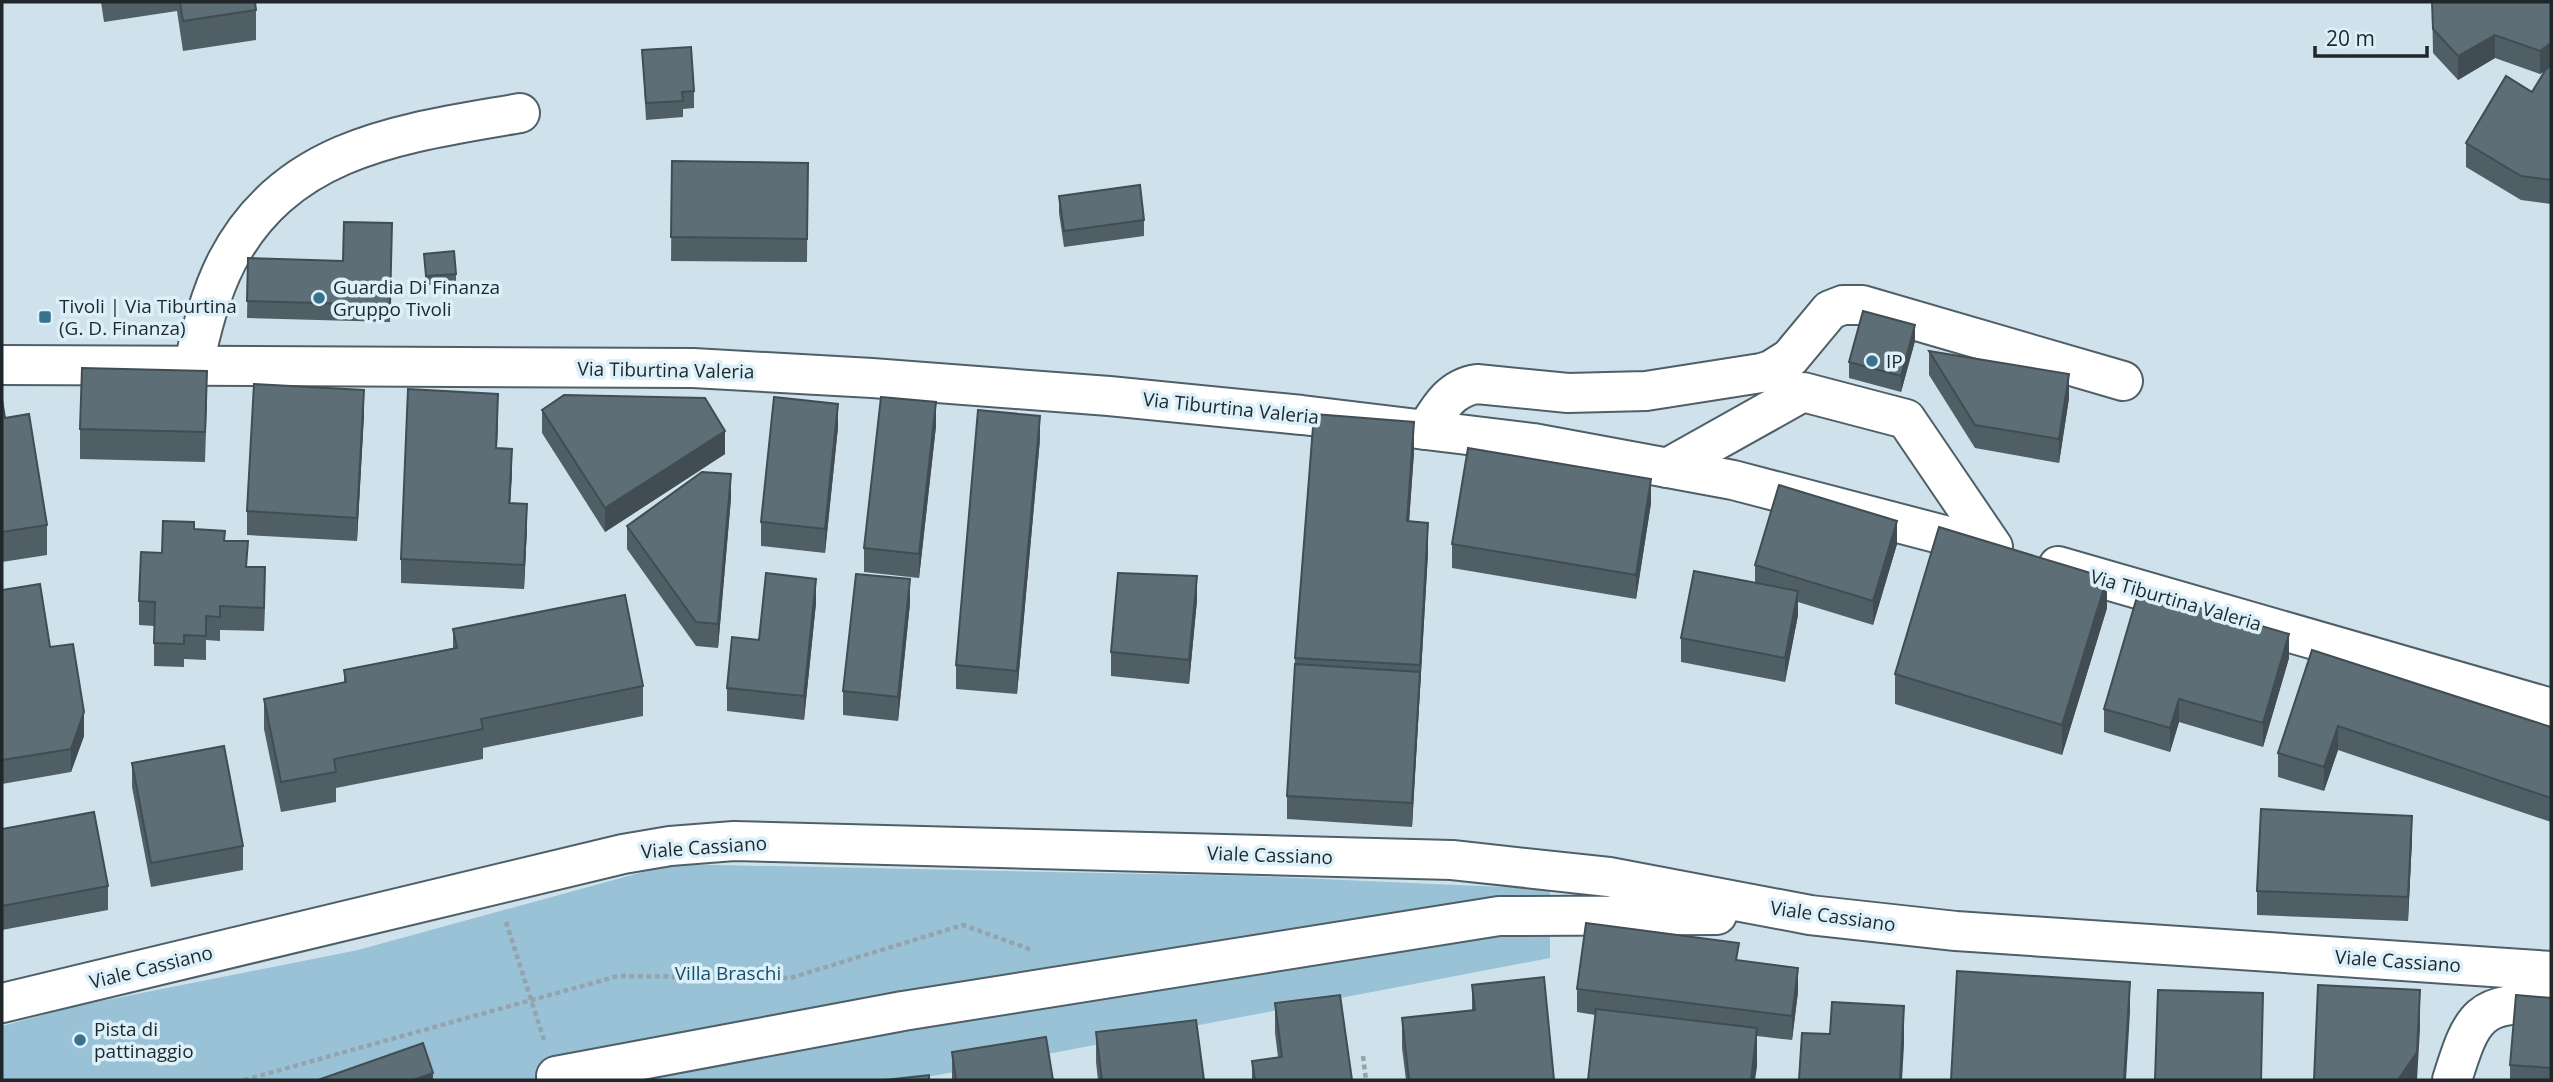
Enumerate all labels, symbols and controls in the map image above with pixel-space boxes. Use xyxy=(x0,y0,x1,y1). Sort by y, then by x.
scale bar xyxy=(2315,14,2427,58)
text: 20 m xyxy=(2326,24,2375,52)
place label: Guardia Di Finanza Gruppo Tivoli xyxy=(333,274,500,322)
marker: Guardia Di Finanza Gruppo Tivoli xyxy=(311,290,327,306)
place label: Tivoli | Via Tiburtina (G. D. Finanza) xyxy=(59,293,237,341)
marker: Tivoli | Via Tiburtina (G. D. Finanza) xyxy=(37,309,53,325)
place label: IP xyxy=(1886,348,1903,374)
marker: IP xyxy=(1864,353,1880,369)
street label: Via Tiburtina Valeria xyxy=(577,355,755,385)
street label: Via Tiburtina Valeria xyxy=(1142,386,1320,430)
street label: Via Tiburtina Valeria xyxy=(2087,563,2265,637)
street label: Viale Cassiano xyxy=(640,830,768,864)
street label: Viale Cassiano xyxy=(1207,840,1333,870)
street label: Viale Cassiano xyxy=(1769,894,1897,938)
street label: Viale Cassiano xyxy=(87,939,215,995)
street label: Viale Cassiano xyxy=(2334,944,2462,978)
park label: Villa Braschi xyxy=(675,960,781,986)
place label: Pista di pattinaggio xyxy=(94,1016,194,1064)
marker: Pista di pattinaggio xyxy=(72,1032,88,1048)

